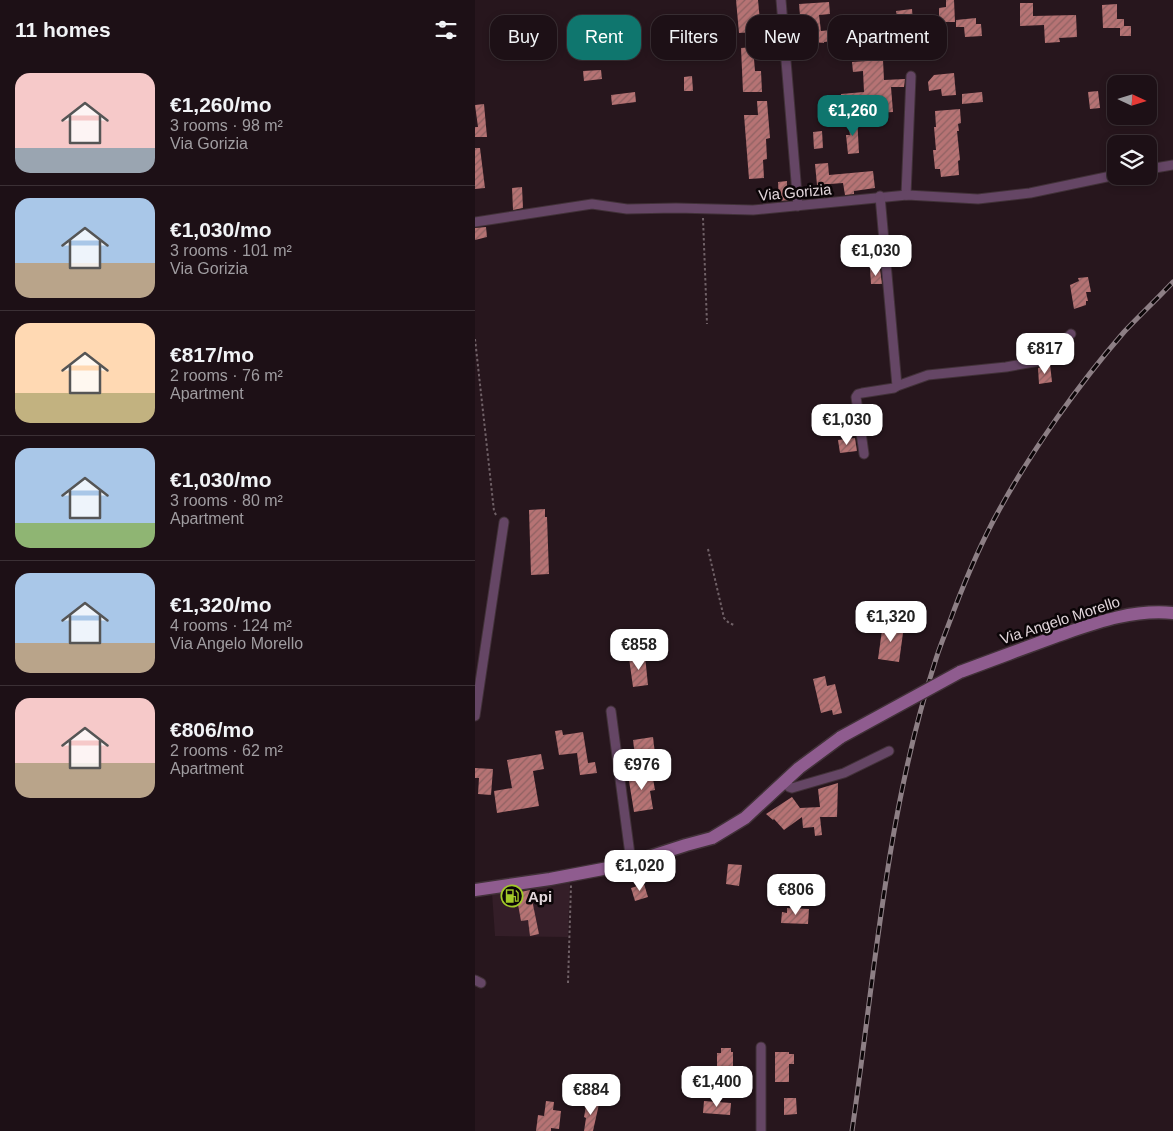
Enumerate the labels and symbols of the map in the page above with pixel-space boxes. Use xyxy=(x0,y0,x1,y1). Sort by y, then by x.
north arrow xyxy=(1107,75,1157,125)
pin: €1,260 xyxy=(812,94,894,137)
street label: Via Gorizia xyxy=(758,180,833,204)
pin: €1,030 xyxy=(835,234,917,277)
pin: €817 xyxy=(1015,332,1075,375)
pin: €1,030 xyxy=(806,404,888,446)
street label: Via Angelo Morello xyxy=(998,593,1122,647)
pin: €1,320 xyxy=(850,600,932,643)
pin: €858 xyxy=(609,628,669,671)
pin: €976 xyxy=(612,748,672,791)
pin: €1,020 xyxy=(599,850,681,892)
pin: €806 xyxy=(766,874,826,916)
fuel station icon: Api xyxy=(500,884,524,908)
place label: Api xyxy=(528,888,552,905)
pin: €1,400 xyxy=(676,1066,758,1108)
pin: €884 xyxy=(561,1074,621,1116)

